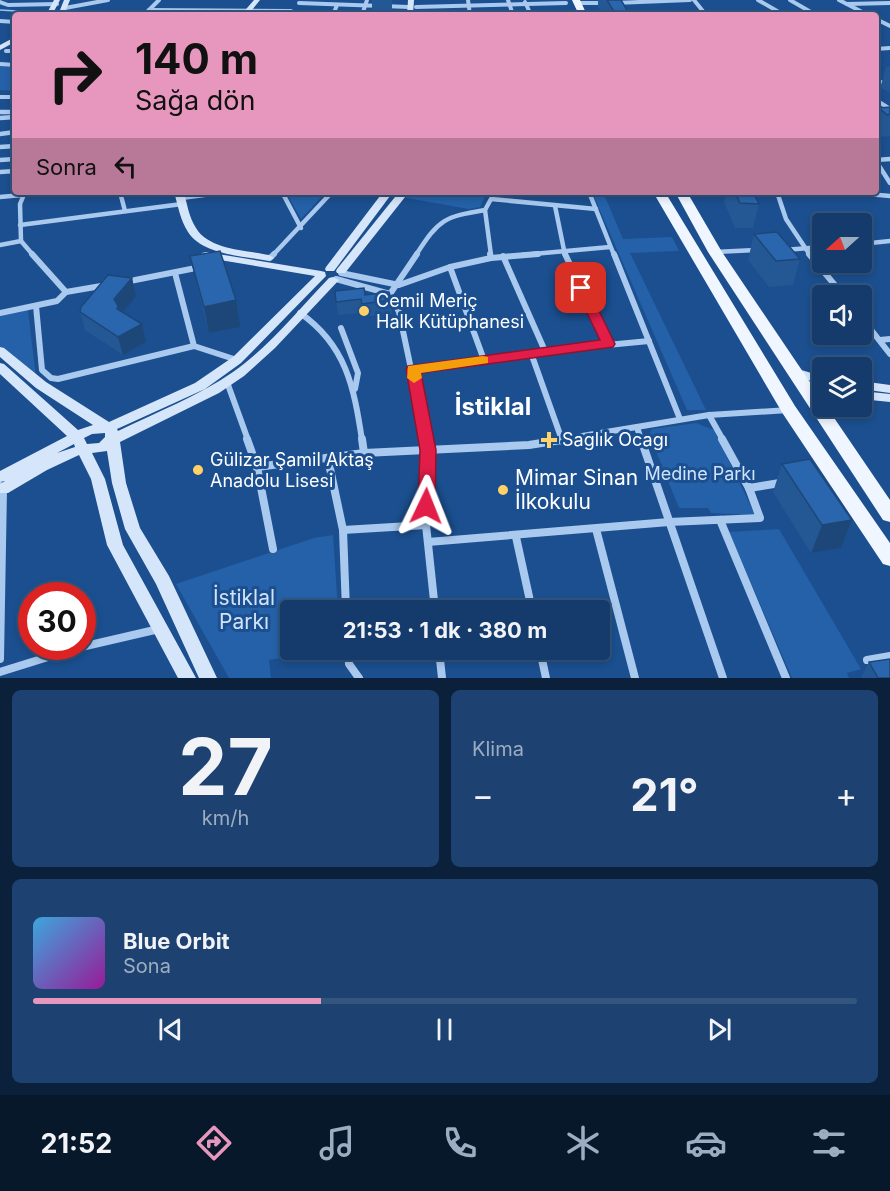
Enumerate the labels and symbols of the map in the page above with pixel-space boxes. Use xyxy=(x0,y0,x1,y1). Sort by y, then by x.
north arrow xyxy=(812,213,872,273)
pin xyxy=(555,262,606,313)
place label: Cemil Meriç Halk Kütüphanesi xyxy=(376,290,524,332)
marker: Cemil Meriç Halk Kütüphanesi xyxy=(357,304,371,318)
district label: İstiklal xyxy=(455,391,531,421)
place label: Saglık Ocagı xyxy=(562,429,668,450)
marker: Saglık Ocagı xyxy=(540,431,558,449)
place label: Gülizar Şamil Aktaş Anadolu Lisesi xyxy=(210,449,374,491)
marker: Gülizar Şamil Aktaş Anadolu Lisesi xyxy=(191,463,205,477)
park label: Medine Parkı xyxy=(644,463,756,484)
place label: Mimar Sinan İlkokulu xyxy=(515,465,638,514)
position arrow xyxy=(394,474,458,538)
marker: Mimar Sinan İlkokulu xyxy=(496,483,510,497)
speed limit sign: 30 xyxy=(18,582,96,660)
park label: İstiklal Parkı xyxy=(213,584,275,634)

